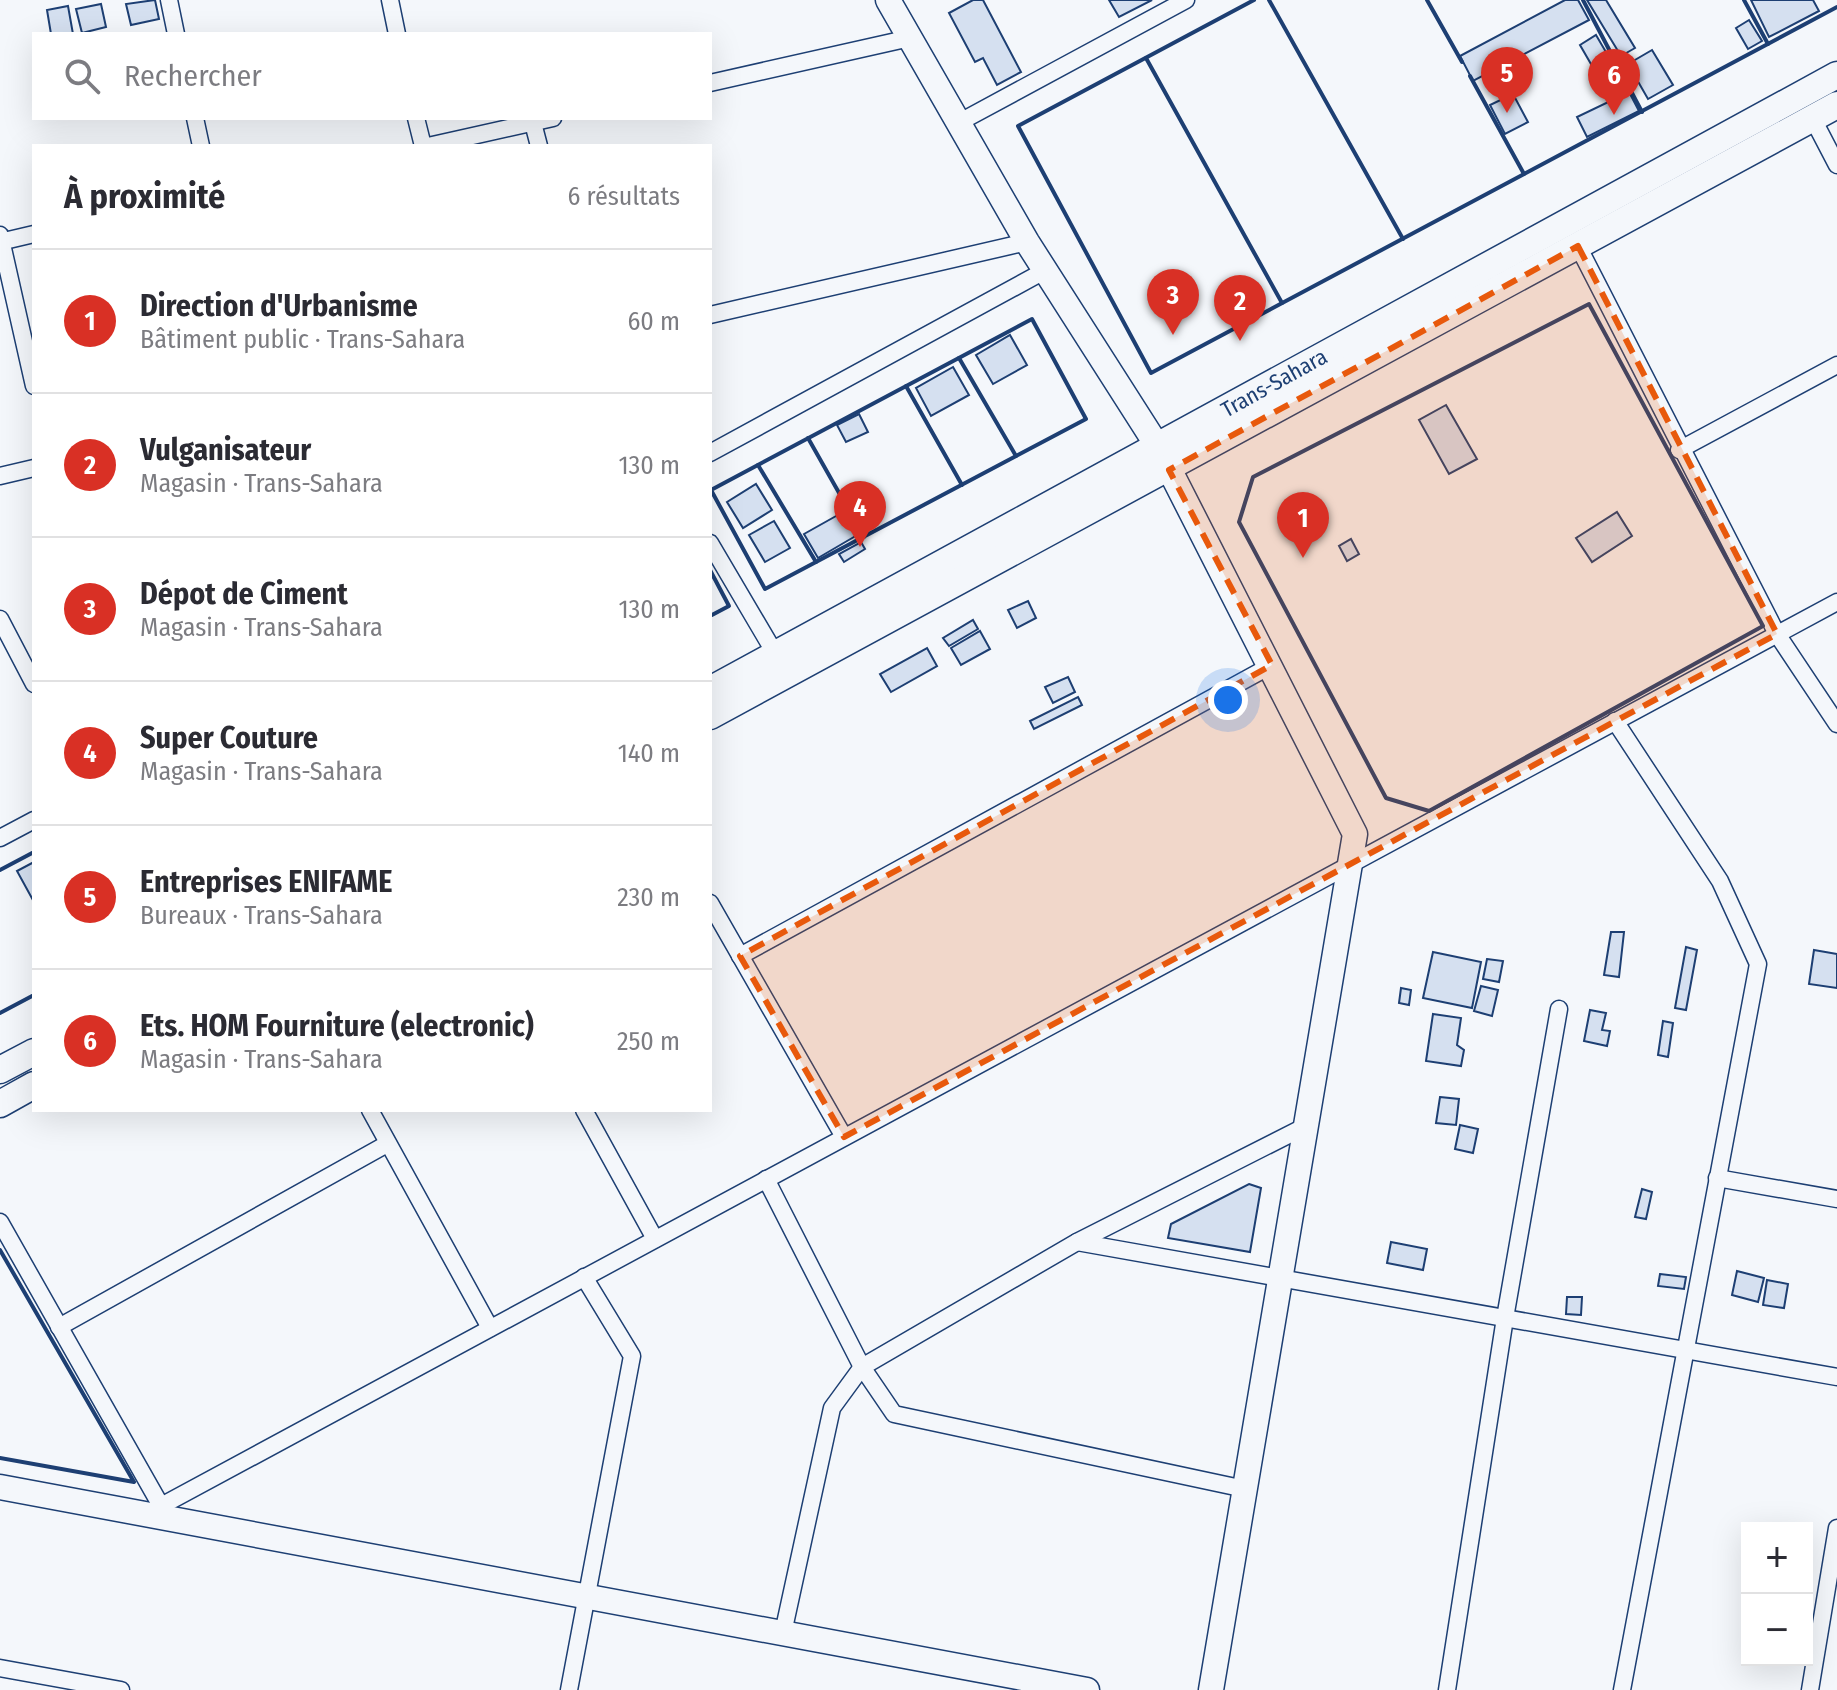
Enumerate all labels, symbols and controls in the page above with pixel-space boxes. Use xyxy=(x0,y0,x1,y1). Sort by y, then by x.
search box xyxy=(32,32,712,120)
pin: 5 xyxy=(1481,47,1533,113)
pin: 6 xyxy=(1588,49,1640,115)
icon: search xyxy=(60,54,104,98)
text: Rechercher xyxy=(124,58,262,94)
text: À proximité xyxy=(64,176,225,217)
text: 6 résultats xyxy=(568,181,680,212)
pin: 3 xyxy=(1147,269,1199,335)
pin: 2 xyxy=(1214,275,1266,341)
text: Direction d'Urbanisme xyxy=(140,288,418,324)
text: 1 xyxy=(85,306,96,337)
text: 60 m xyxy=(627,306,680,337)
text: Bâtiment public · Trans-Sahara xyxy=(140,324,465,355)
street label: Trans-Sahara xyxy=(1216,343,1332,423)
text: Vulganisateur xyxy=(140,432,311,468)
text: 2 xyxy=(84,450,96,481)
text: 130 m xyxy=(618,450,680,481)
text: Magasin · Trans-Sahara xyxy=(140,468,383,499)
pin: 4 xyxy=(834,481,886,547)
pin: 1 xyxy=(1277,492,1329,558)
text: Dépot de Ciment xyxy=(140,576,348,612)
text: 3 xyxy=(84,594,96,625)
text: 130 m xyxy=(618,594,680,625)
text: Magasin · Trans-Sahara xyxy=(140,612,383,643)
your location xyxy=(1208,680,1248,720)
text: Super Couture xyxy=(140,720,318,756)
text: 4 xyxy=(83,738,97,769)
text: 140 m xyxy=(618,738,680,769)
text: Magasin · Trans-Sahara xyxy=(140,756,383,787)
text: Entreprises ENIFAME xyxy=(140,864,392,900)
text: 5 xyxy=(84,882,96,913)
text: 230 m xyxy=(617,882,680,913)
text: Bureaux · Trans-Sahara xyxy=(140,900,383,931)
text: Ets. HOM Fourniture (electronic) xyxy=(140,1008,534,1044)
text: 6 xyxy=(83,1026,97,1057)
text: 250 m xyxy=(617,1026,680,1057)
text: Magasin · Trans-Sahara xyxy=(140,1044,383,1075)
map controls xyxy=(1741,1522,1813,1666)
button: + xyxy=(1741,1522,1813,1594)
button: − xyxy=(1741,1594,1813,1666)

